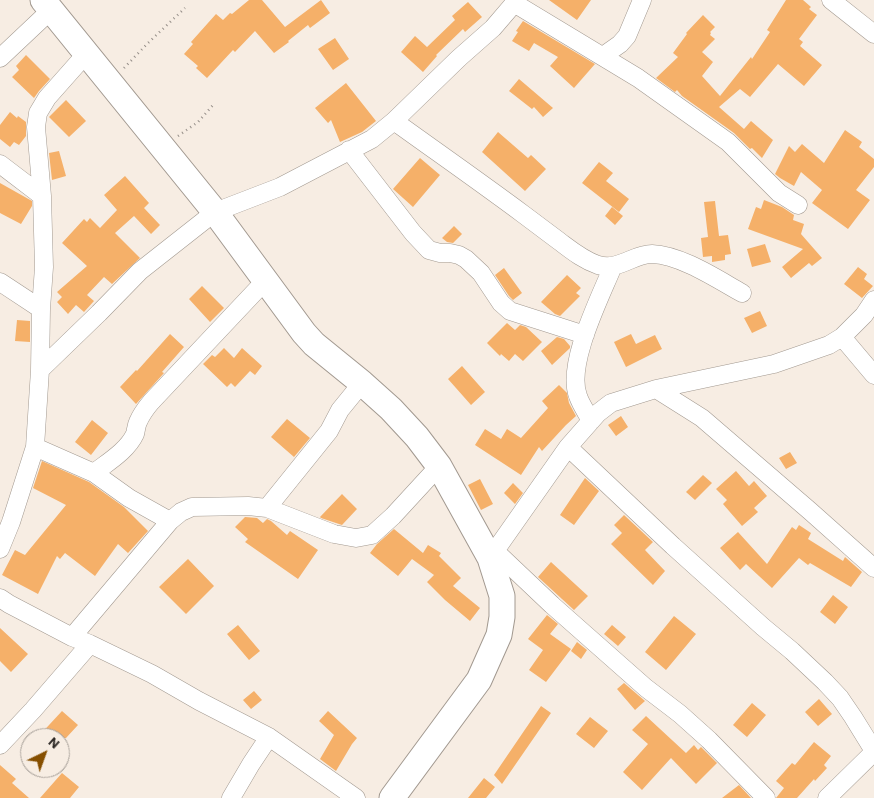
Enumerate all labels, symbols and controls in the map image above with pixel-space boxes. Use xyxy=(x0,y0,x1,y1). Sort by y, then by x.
north arrow xyxy=(20,728,70,778)
text: N xyxy=(46,733,64,752)

